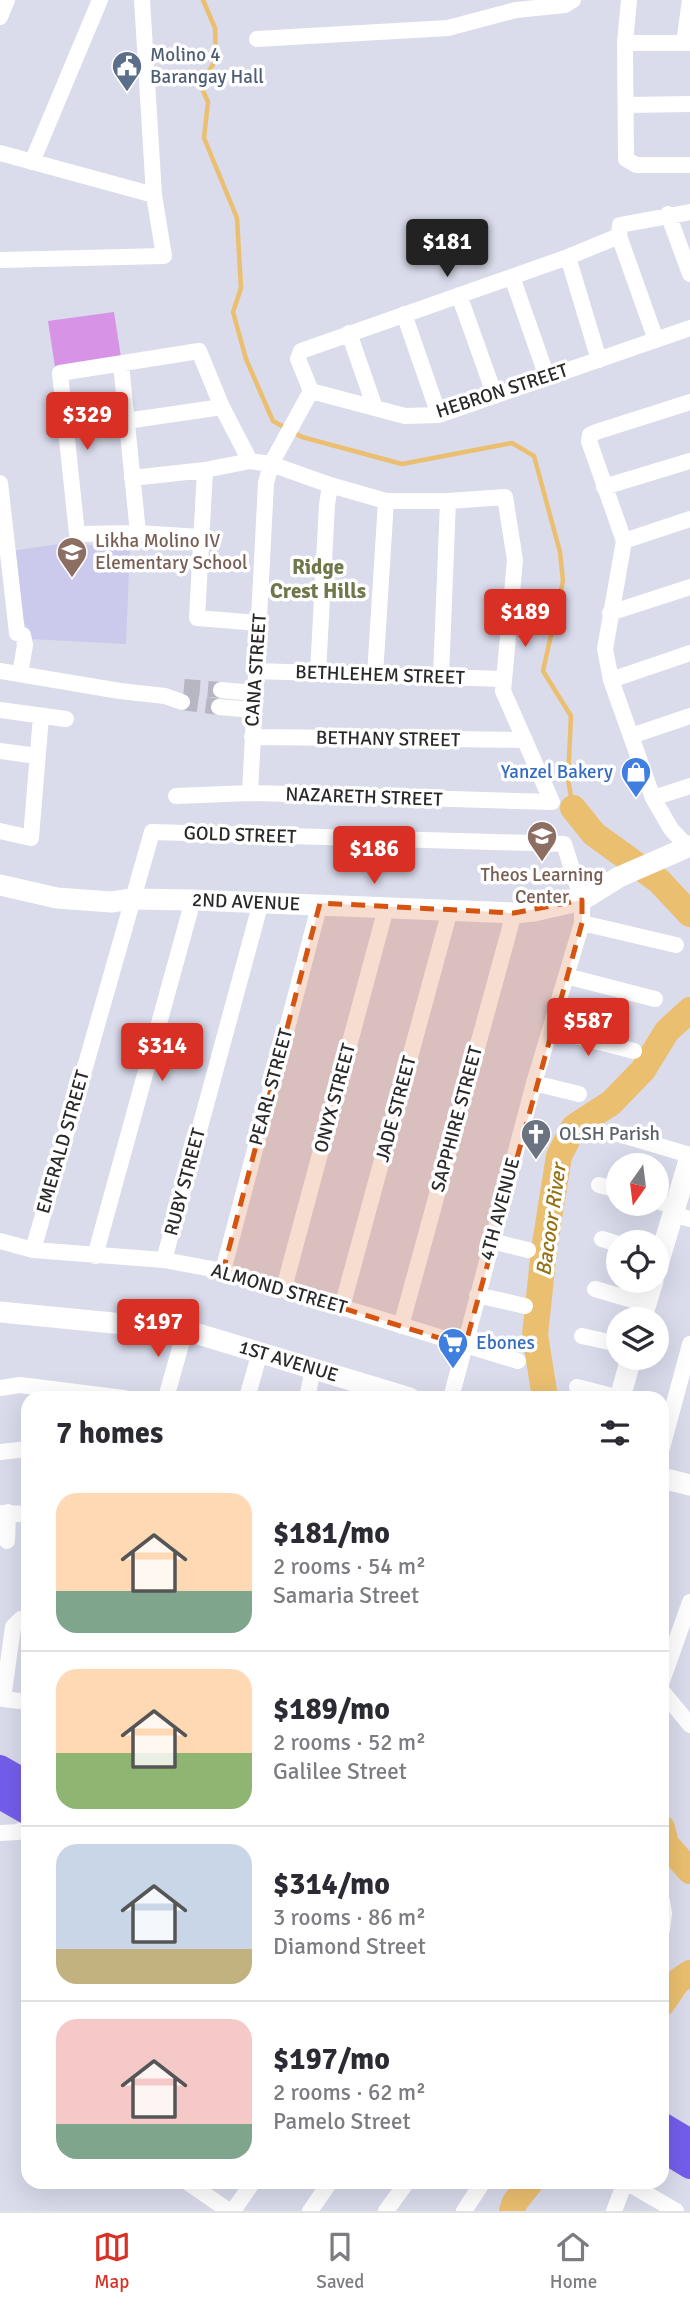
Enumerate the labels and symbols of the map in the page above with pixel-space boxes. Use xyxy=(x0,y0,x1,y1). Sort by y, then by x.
place label: Molino 4 Barangay Hall xyxy=(150,43,264,89)
public building icon: Molino 4 Barangay Hall xyxy=(110,49,144,93)
pin: $181 xyxy=(406,219,488,279)
street label: HEBRON STREET xyxy=(433,358,572,424)
pin: $329 xyxy=(46,392,128,452)
place label: Likha Molino IV Elementary School xyxy=(95,529,248,575)
school or university icon: Likha Molino IV Elementary School xyxy=(55,535,89,579)
district label: Ridge Crest Hills xyxy=(270,554,366,604)
pin: $189 xyxy=(484,590,566,649)
street label: CANA STREET xyxy=(240,612,272,727)
street label: BETHLEHEM STREET xyxy=(295,660,466,690)
street label: BETHANY STREET xyxy=(316,726,461,752)
shop icon: Yanzel Bakery xyxy=(619,755,653,799)
place label: Yanzel Bakery xyxy=(501,760,613,784)
street label: NAZARETH STREET xyxy=(285,782,444,812)
school or university icon: Theos Learning Center xyxy=(525,819,559,863)
street label: GOLD STREET xyxy=(183,821,297,849)
pin: $186 xyxy=(333,826,415,886)
place label: Theos Learning Center xyxy=(480,863,604,909)
street label: 2ND AVENUE xyxy=(191,888,301,916)
pin: $587 xyxy=(547,998,629,1058)
pin: $314 xyxy=(121,1024,203,1083)
street label: PEARL STREET xyxy=(244,1025,298,1148)
street label: ONYX STREET xyxy=(309,1040,361,1155)
street label: SAPPHIRE STREET xyxy=(426,1043,488,1195)
street label: JADE STREET xyxy=(370,1053,422,1165)
street label: EMERALD STREET xyxy=(31,1067,95,1216)
church icon: OLSH Parish xyxy=(519,1117,553,1161)
place label: OLSH Parish xyxy=(559,1122,660,1146)
street label: RUBY STREET xyxy=(159,1125,211,1238)
north arrow xyxy=(606,1153,668,1216)
street label: 4TH AVENUE xyxy=(475,1155,525,1263)
water label: Bacoor River xyxy=(530,1159,572,1278)
street label: ALMOND STREET xyxy=(208,1258,350,1320)
pin: $197 xyxy=(117,1300,199,1359)
supermarket icon: Ebones xyxy=(436,1326,470,1370)
place label: Ebones xyxy=(476,1331,535,1355)
street label: 1ST AVENUE xyxy=(236,1335,341,1388)

